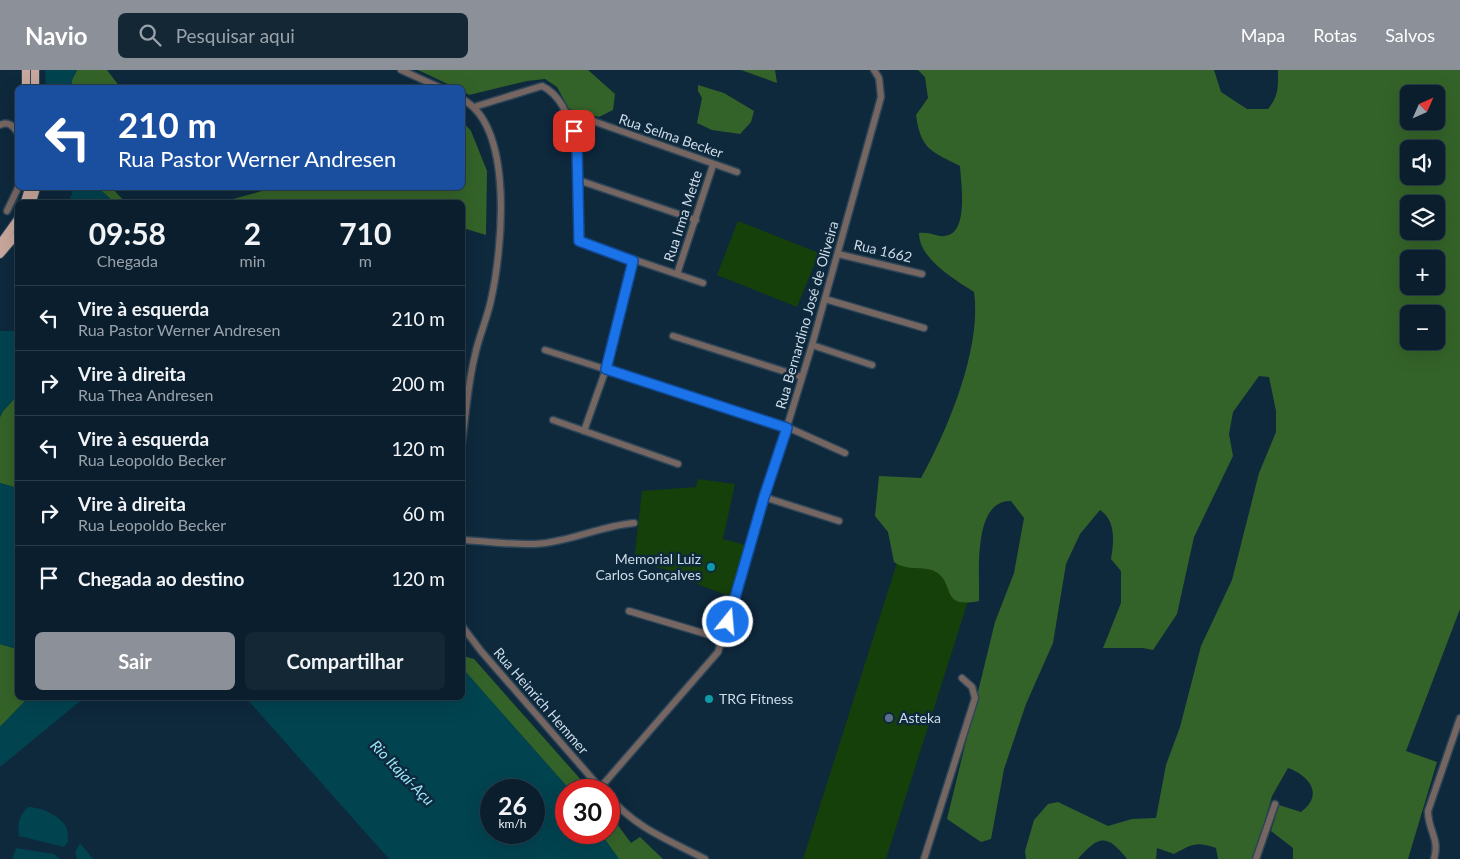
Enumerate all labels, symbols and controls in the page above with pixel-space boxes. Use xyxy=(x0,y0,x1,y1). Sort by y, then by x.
search box xyxy=(118,13,468,58)
text: Navio xyxy=(25,21,88,50)
icon: search xyxy=(136,21,164,49)
text: Pesquisar aqui xyxy=(176,24,295,47)
text: Mapa xyxy=(1241,24,1285,46)
text: Rotas xyxy=(1313,24,1357,46)
text: Salvos xyxy=(1385,24,1435,46)
north arrow xyxy=(1400,85,1445,130)
map controls xyxy=(1400,85,1445,350)
text: 210 m xyxy=(118,103,217,145)
icon: left xyxy=(35,105,100,170)
pin xyxy=(553,110,595,152)
street label: Rua Selma Becker xyxy=(617,110,726,161)
icon: arrive xyxy=(560,117,588,145)
button: sound xyxy=(1400,140,1445,185)
text: Rua Pastor Werner Andresen xyxy=(118,145,396,172)
street label: Rua Irma Mette xyxy=(660,168,705,264)
button: layers xyxy=(1400,195,1445,240)
text: 09:58 xyxy=(89,215,166,251)
text: 2 xyxy=(244,215,261,251)
text: 710 xyxy=(339,215,391,251)
street label: Rua Bernardino José de Oliveira xyxy=(771,219,842,411)
street label: Rua 1662 xyxy=(852,236,914,265)
button: + xyxy=(1400,250,1445,295)
text: Chegada xyxy=(97,251,158,270)
text: min xyxy=(240,251,266,270)
text: m xyxy=(359,251,372,270)
text: Vire à esquerda xyxy=(78,297,209,320)
icon: left xyxy=(35,304,63,332)
button: − xyxy=(1400,305,1445,350)
text: 210 m xyxy=(391,307,445,330)
text: Rua Pastor Werner Andresen xyxy=(78,320,280,339)
text: Vire à direita xyxy=(78,362,186,385)
icon: right xyxy=(35,369,63,397)
text: 200 m xyxy=(391,372,445,395)
text: Rua Thea Andresen xyxy=(78,385,213,404)
text: Vire à esquerda xyxy=(78,427,209,450)
icon: left xyxy=(35,434,63,462)
text: 120 m xyxy=(391,437,445,460)
text: Rua Leopoldo Becker xyxy=(78,450,226,469)
text: Vire à direita xyxy=(78,492,186,515)
icon: right xyxy=(35,499,63,527)
text: 60 m xyxy=(402,502,445,525)
text: Rua Leopoldo Becker xyxy=(78,515,226,534)
place label: Memorial Luiz Carlos Gonçalves xyxy=(595,550,701,583)
marker: Memorial Luiz Carlos Gonçalves xyxy=(705,561,717,573)
icon: arrive xyxy=(35,564,63,592)
text: Chegada ao destino xyxy=(78,567,244,590)
text: 120 m xyxy=(391,567,445,590)
position arrow xyxy=(701,595,753,647)
button: Sair xyxy=(35,632,235,690)
button: Compartilhar xyxy=(245,632,445,690)
street label: Rua Heinrich Hemmer xyxy=(490,644,592,757)
place label: TRG Fitness xyxy=(719,690,793,707)
marker: TRG Fitness xyxy=(703,693,715,705)
place label: Asteka xyxy=(899,709,941,726)
marker: Asteka xyxy=(883,712,895,724)
water label: Rio Itajaí-Açu xyxy=(367,736,438,809)
speed limit sign: 30 xyxy=(555,779,620,844)
text: 26 xyxy=(498,790,527,820)
text: km/h xyxy=(498,816,527,831)

